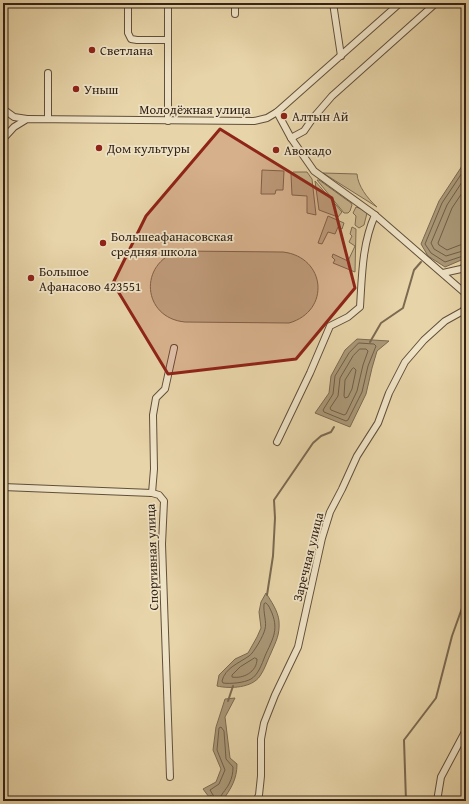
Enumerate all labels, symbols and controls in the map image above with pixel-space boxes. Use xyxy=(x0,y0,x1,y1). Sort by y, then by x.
place label: Светлана xyxy=(100,41,154,60)
marker: Светлана xyxy=(87,45,97,55)
place label: Уныш xyxy=(84,80,119,99)
marker: Уныш xyxy=(71,84,81,94)
street label: Молодёжная улица xyxy=(139,100,252,119)
place label: Алтын Ай xyxy=(292,107,349,126)
marker: Алтын Ай xyxy=(279,111,289,121)
place label: Дом культуры xyxy=(106,139,190,158)
place label: Авокадо xyxy=(284,141,332,160)
marker: Дом культуры xyxy=(94,143,104,153)
marker: Авокадо xyxy=(271,145,281,155)
place label: Большеафанасовская средняя школа xyxy=(111,227,234,261)
marker: Большеафанасовская средняя школа xyxy=(98,238,108,248)
place label: Большое Афанасово 423551 xyxy=(39,262,141,296)
marker: Большое Афанасово 423551 xyxy=(26,273,36,283)
street label: Спортивная улица xyxy=(141,503,163,611)
street label: Заречная улица xyxy=(288,510,328,604)

